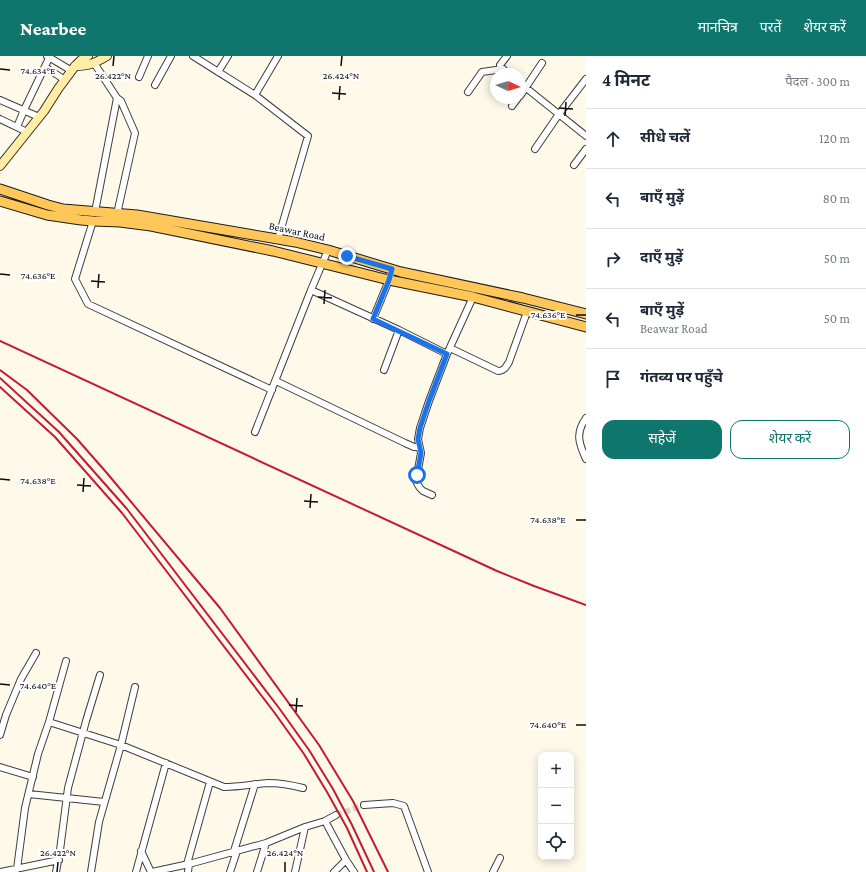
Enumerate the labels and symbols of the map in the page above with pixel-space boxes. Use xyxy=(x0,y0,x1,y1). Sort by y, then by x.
text: 74.634°E xyxy=(20,65,56,76)
north arrow xyxy=(490,68,526,104)
text: 26.422°N xyxy=(95,70,132,81)
text: 26.424°N xyxy=(323,70,360,81)
street label: Beawar Road xyxy=(268,219,326,243)
route end xyxy=(338,247,356,265)
text: 74.636°E xyxy=(21,270,56,281)
text: 74.636°E xyxy=(531,309,566,320)
route start xyxy=(408,466,426,484)
text: 74.638°E xyxy=(20,475,56,486)
text: 74.638°E xyxy=(530,514,566,525)
text: 74.640°E xyxy=(20,680,57,691)
text: 74.640°E xyxy=(530,719,567,730)
text: 26.422°N xyxy=(40,847,77,858)
text: 26.424°N xyxy=(267,847,304,858)

